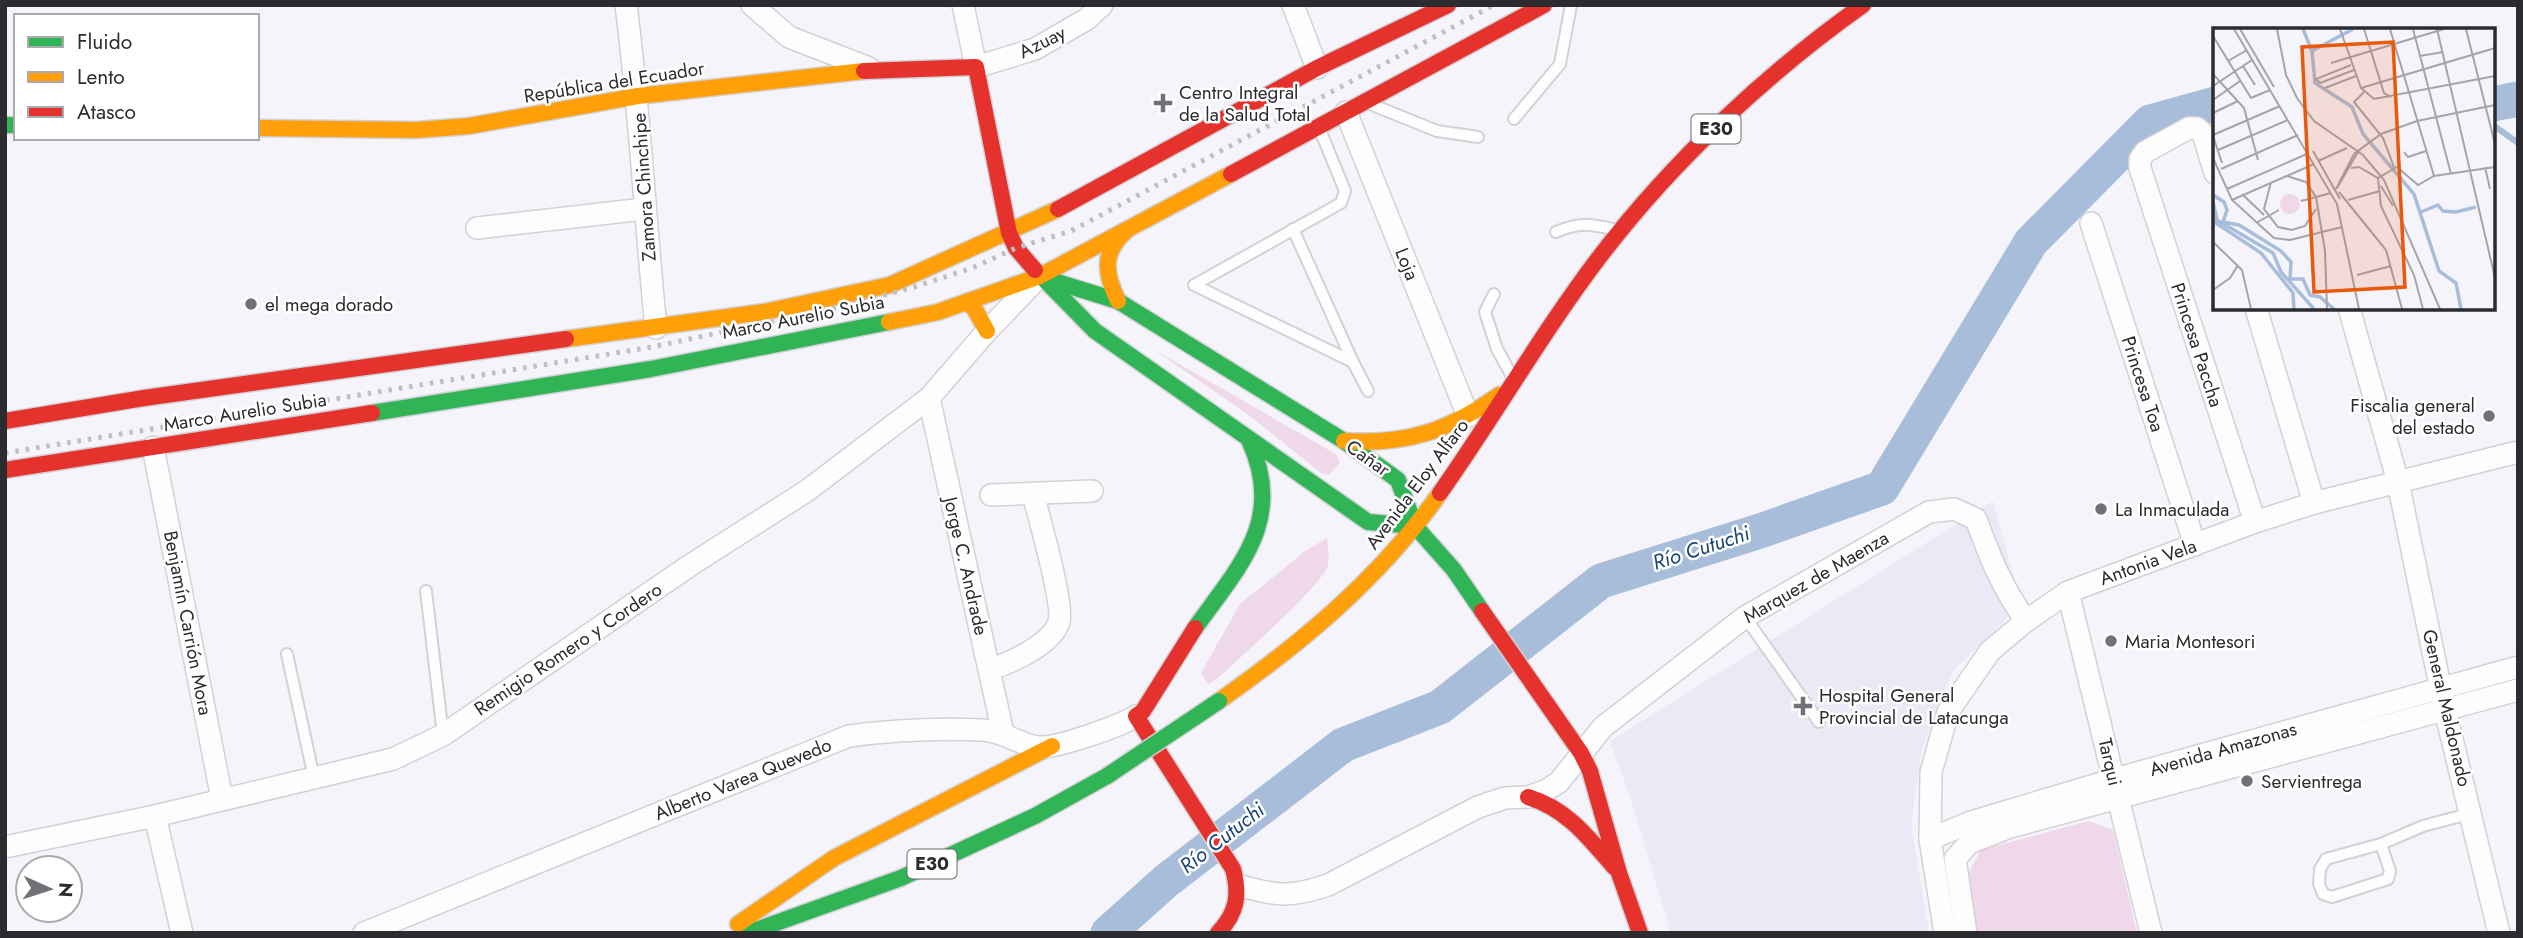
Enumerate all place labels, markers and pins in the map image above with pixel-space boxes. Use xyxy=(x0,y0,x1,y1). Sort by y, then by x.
place label: Centro Integral de la Salud Total xyxy=(1179,79,1310,128)
marker: Centro Integral de la Salud Total xyxy=(1153,93,1173,113)
place label: el mega dorado xyxy=(265,291,393,318)
marker: el mega dorado xyxy=(243,296,259,312)
place label: Fiscalia general del estado xyxy=(2350,392,2475,441)
marker: Fiscalia general del estado xyxy=(2481,408,2497,424)
place label: La Inmaculada xyxy=(2115,496,2230,523)
marker: La Inmaculada xyxy=(2093,501,2109,517)
place label: Maria Montesori xyxy=(2125,628,2255,655)
marker: Maria Montesori xyxy=(2103,633,2119,649)
place label: Hospital General Provincial de Latacunga xyxy=(1819,682,2009,731)
marker: Hospital General Provincial de Latacunga xyxy=(1793,696,1813,716)
place label: Servientrega xyxy=(2261,768,2362,795)
marker: Servientrega xyxy=(2239,773,2255,789)

